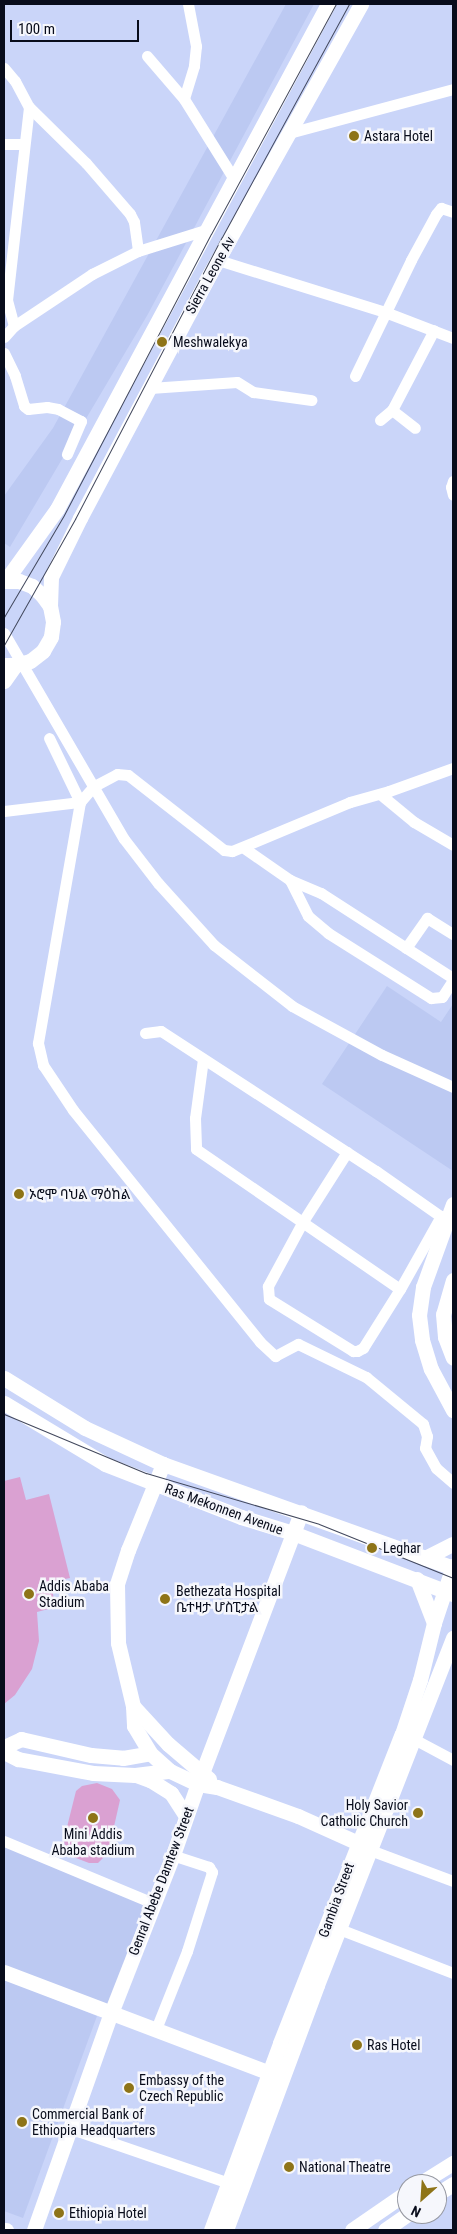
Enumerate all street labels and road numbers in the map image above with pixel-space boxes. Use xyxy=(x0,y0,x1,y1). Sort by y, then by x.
street label: Sierra Leone Av xyxy=(182,233,238,317)
street label: Ras Mekonnen Avenue xyxy=(163,1480,285,1538)
street label: Genral Abebe Damtew Street xyxy=(125,1804,197,1958)
street label: Gambia Street xyxy=(315,1860,357,1940)

